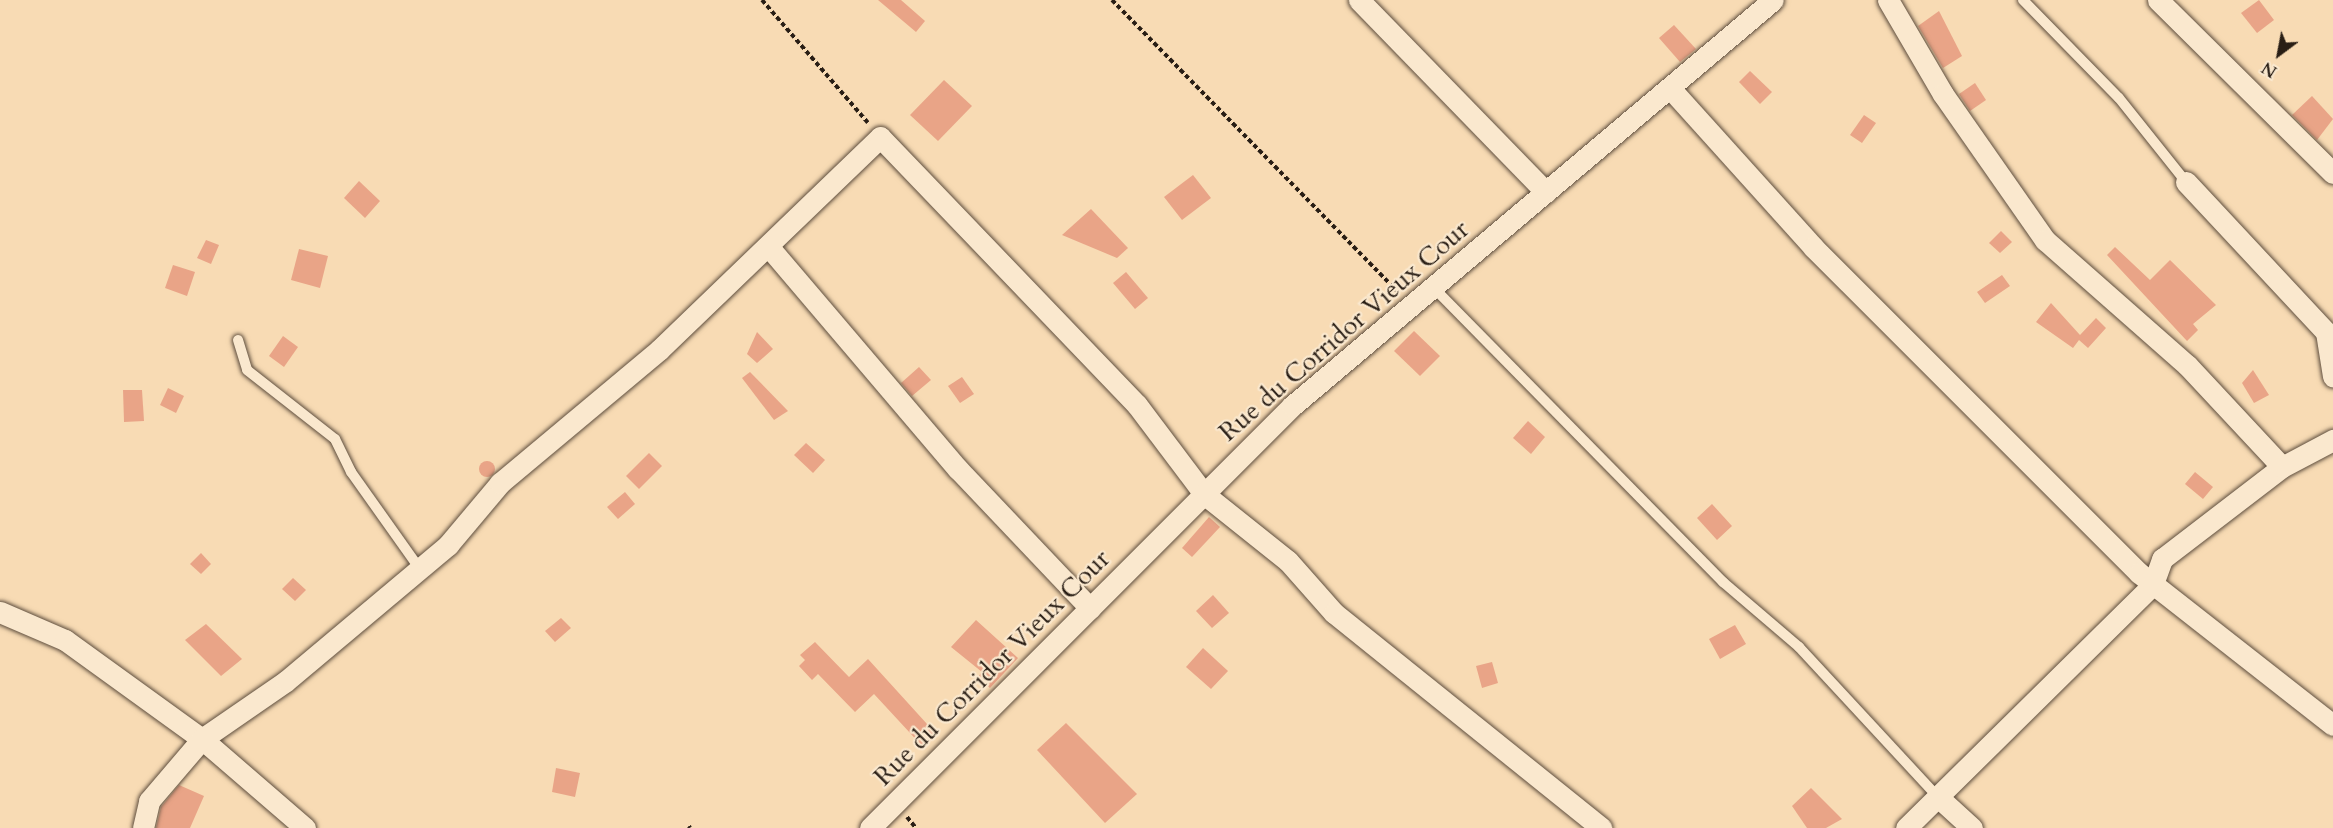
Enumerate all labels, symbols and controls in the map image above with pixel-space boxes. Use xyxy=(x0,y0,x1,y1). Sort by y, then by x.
north arrow xyxy=(2249,24,2309,84)
text: N xyxy=(2258,56,2281,82)
street label: Rue du Corridor Vieux Cour xyxy=(1213,214,1475,448)
street label: Rue du Corridor Vieux Cour xyxy=(868,544,1116,792)

